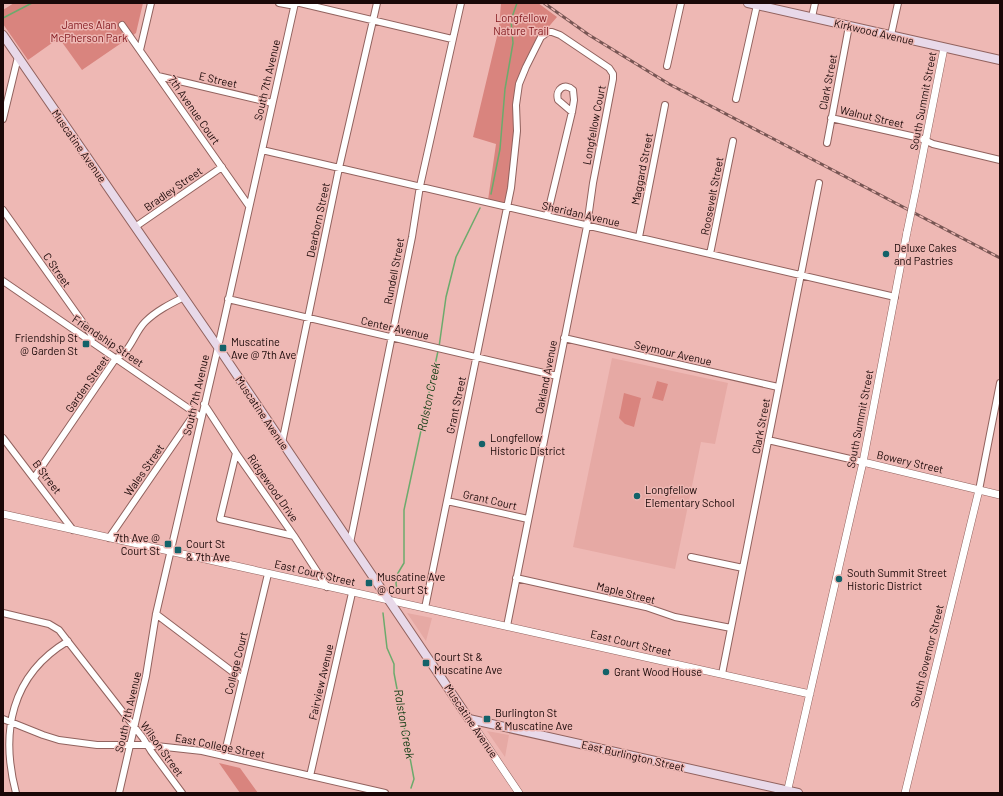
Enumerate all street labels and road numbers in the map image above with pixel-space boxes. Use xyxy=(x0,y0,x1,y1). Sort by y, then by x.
street label: Kirkwood Avenue xyxy=(833,16,916,47)
street label: South 7th Avenue xyxy=(251,38,282,122)
street label: South Summit Street xyxy=(907,51,938,151)
street label: Clark Street xyxy=(816,53,839,111)
street label: E Street xyxy=(198,69,239,90)
street label: 7th Avenue Court xyxy=(166,73,223,147)
street label: Longfellow Court xyxy=(579,84,608,166)
street label: Walnut Street xyxy=(839,103,905,130)
street label: Muscatine Avenue xyxy=(49,107,109,185)
street label: Maggard Street xyxy=(628,132,655,206)
street label: Roosevelt Street xyxy=(698,156,725,236)
street label: Bradley Street xyxy=(141,164,204,213)
street label: Dearborn Street xyxy=(303,181,332,259)
street label: Sheridan Avenue xyxy=(541,198,622,229)
street label: Rundell Street xyxy=(381,236,406,305)
street label: C Street xyxy=(41,250,74,289)
street label: Friendship Street xyxy=(70,312,146,369)
street label: Center Avenue xyxy=(360,313,430,342)
street label: Seymour Avenue xyxy=(633,337,713,368)
street label: Oakland Avenue xyxy=(532,339,559,415)
street label: Garden Street xyxy=(62,353,111,415)
street label: South 7th Avenue xyxy=(180,353,211,437)
street label: South Summit Street xyxy=(844,369,875,469)
street label: Muscatine Avenue xyxy=(233,373,292,452)
street label: Grant Street xyxy=(443,375,468,435)
street label: Clark Street xyxy=(749,397,772,455)
street label: Wales Street xyxy=(121,441,166,498)
street label: Bowery Street xyxy=(876,448,945,475)
street label: Ridgewood Drive xyxy=(245,451,302,524)
street label: B Street xyxy=(30,457,64,496)
street label: Grant Court xyxy=(462,487,518,512)
street label: East Court Street xyxy=(273,557,357,588)
street label: Maple Street xyxy=(595,579,657,606)
street label: South Governor Street xyxy=(907,603,946,709)
street label: East Court Street xyxy=(589,627,673,658)
street label: College Court xyxy=(221,630,250,696)
street label: Fairview Avenue xyxy=(305,643,336,721)
street label: South 7th Avenue xyxy=(112,670,143,754)
street label: Muscatine Avenue xyxy=(442,681,501,760)
street label: Wilson Street xyxy=(138,719,187,779)
street label: East College Street xyxy=(174,730,266,761)
street label: East Burlington Street xyxy=(580,737,686,774)

